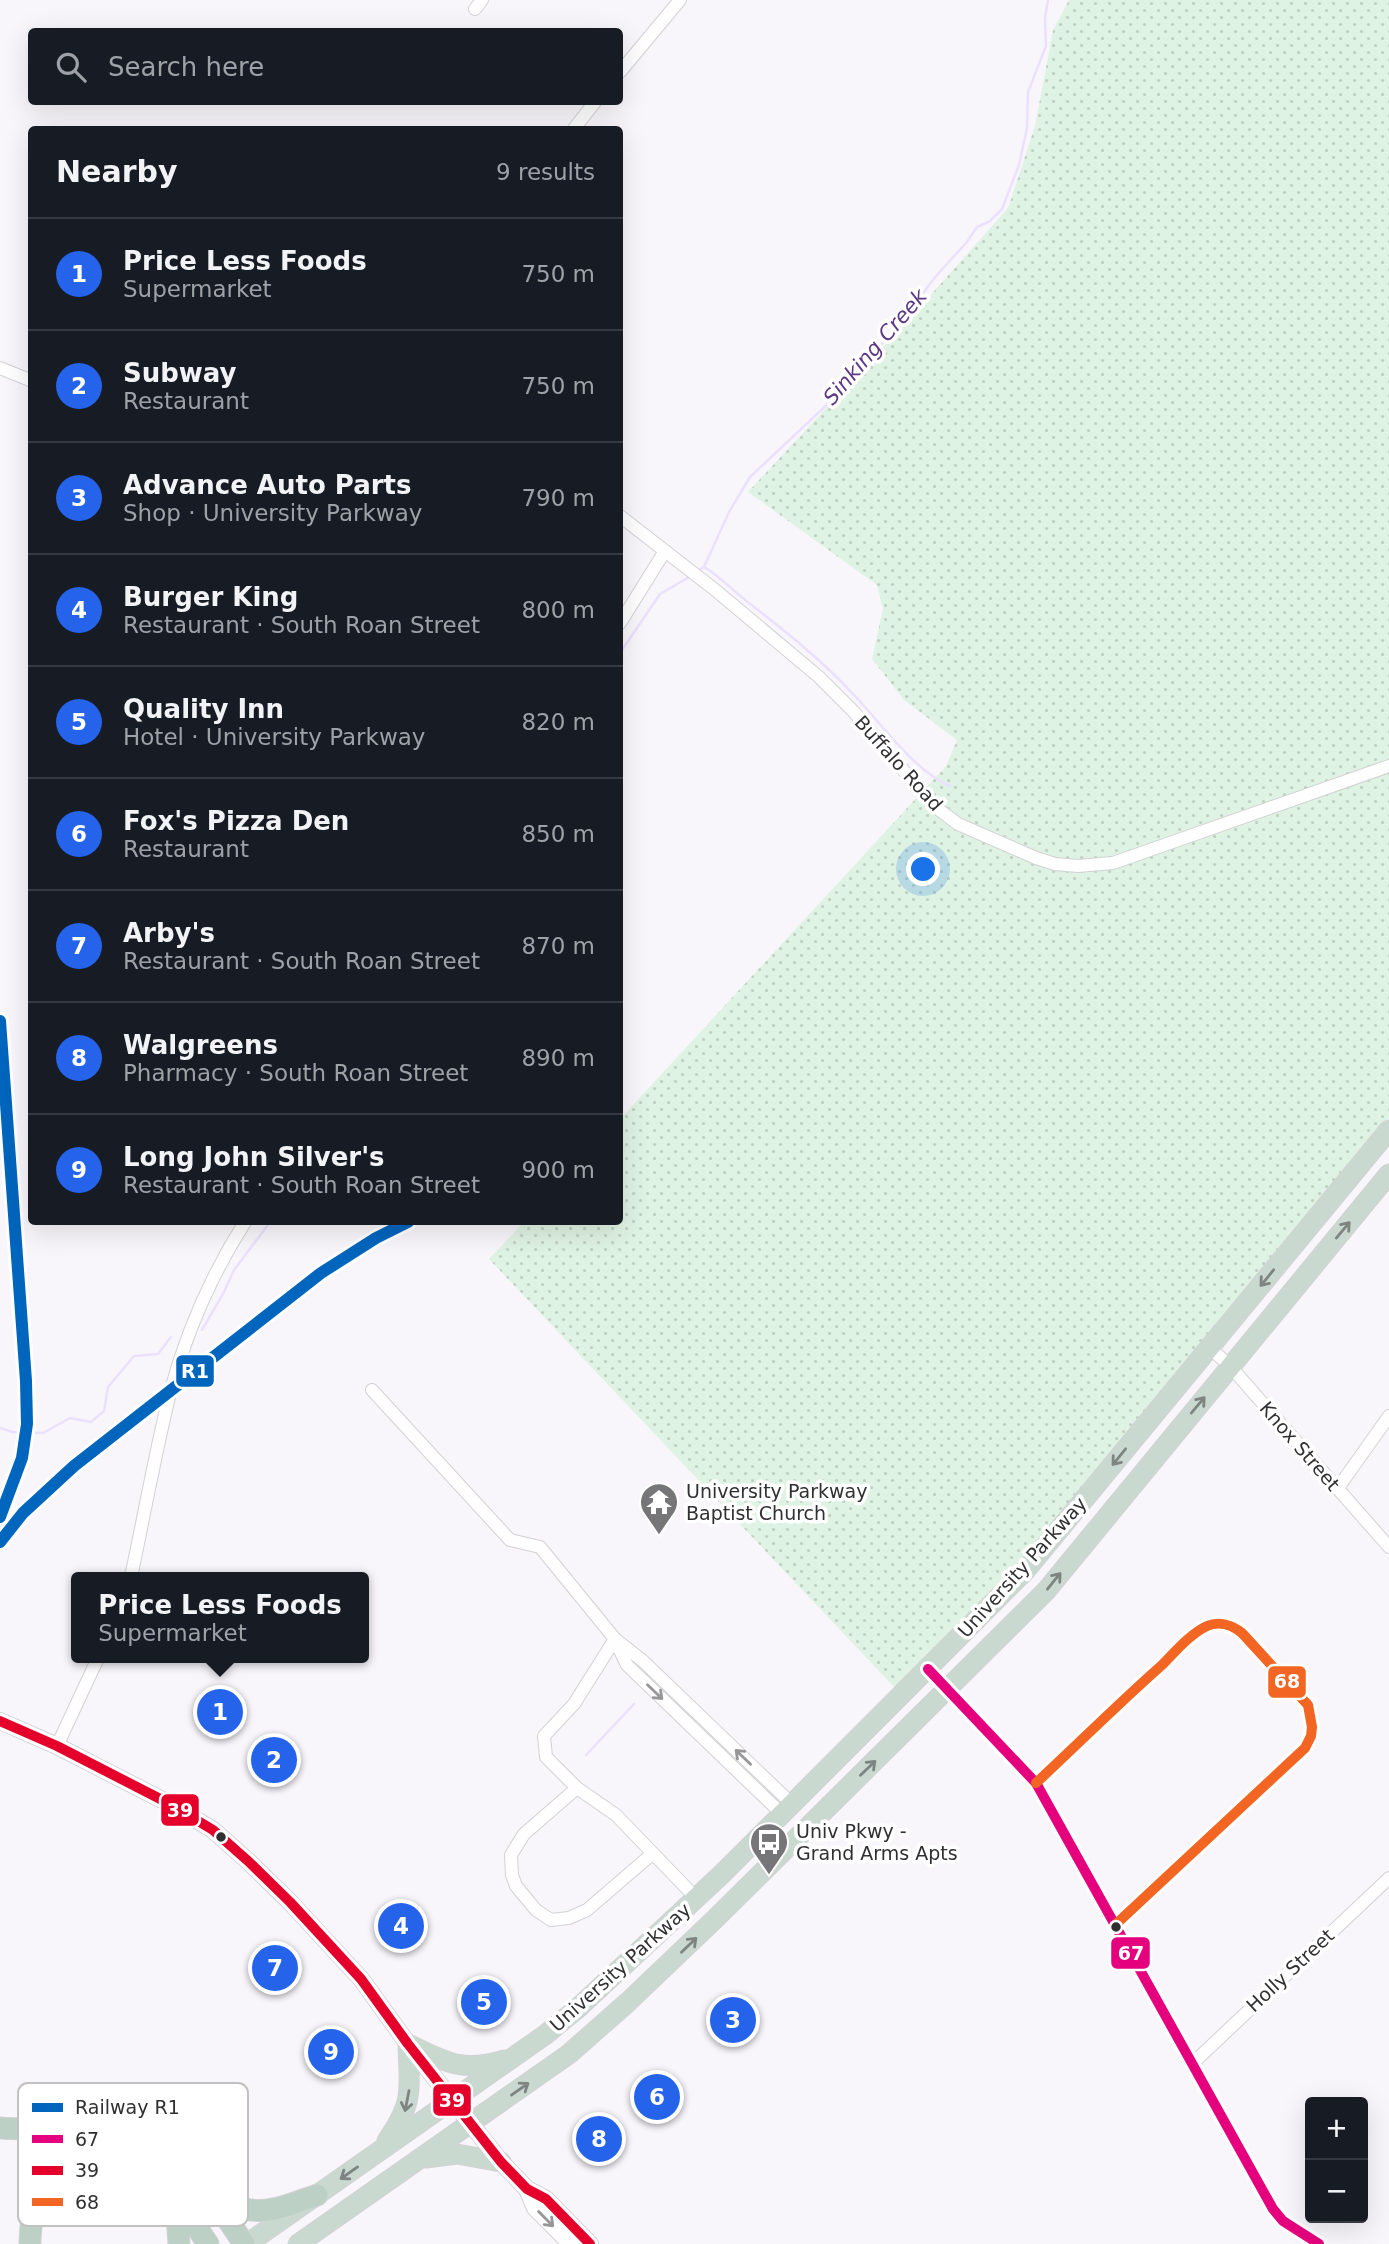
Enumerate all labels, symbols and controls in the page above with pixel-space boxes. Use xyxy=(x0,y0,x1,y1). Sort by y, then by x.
search box xyxy=(28,28,623,105)
icon: search xyxy=(52,48,90,86)
text: Search here xyxy=(108,52,264,82)
text: Nearby xyxy=(56,154,178,189)
text: 9 results xyxy=(496,159,595,185)
text: Price Less Foods xyxy=(123,246,367,276)
text: 1 xyxy=(71,261,87,287)
text: 750 m xyxy=(521,261,595,287)
text: Supermarket xyxy=(123,276,272,302)
water label: Sinking Creek xyxy=(818,284,932,410)
text: Subway xyxy=(123,358,237,388)
text: 2 xyxy=(71,373,87,399)
text: 750 m xyxy=(521,373,595,399)
text: Restaurant xyxy=(123,388,249,414)
text: Advance Auto Parts xyxy=(123,470,411,500)
text: 3 xyxy=(71,485,87,511)
text: 790 m xyxy=(521,485,595,511)
text: Shop · University Parkway xyxy=(123,500,422,526)
text: Burger King xyxy=(123,582,298,612)
text: 4 xyxy=(71,597,87,623)
text: 800 m xyxy=(521,597,595,623)
text: Restaurant · South Roan Street xyxy=(123,612,480,638)
text: Quality Inn xyxy=(123,694,284,724)
text: 5 xyxy=(71,709,87,735)
text: 820 m xyxy=(521,709,595,735)
street label: Buffalo Road xyxy=(851,711,947,815)
text: Hotel · University Parkway xyxy=(123,724,425,750)
text: Fox's Pizza Den xyxy=(123,806,349,836)
text: 6 xyxy=(71,821,87,847)
text: 850 m xyxy=(521,821,595,847)
text: Restaurant xyxy=(123,836,249,862)
your location xyxy=(906,852,940,886)
text: Arby's xyxy=(123,918,215,948)
text: 7 xyxy=(71,933,87,959)
text: 870 m xyxy=(521,933,595,959)
text: Restaurant · South Roan Street xyxy=(123,948,480,974)
text: Walgreens xyxy=(123,1030,278,1060)
text: 8 xyxy=(71,1045,87,1071)
text: 890 m xyxy=(521,1045,595,1071)
text: Pharmacy · South Roan Street xyxy=(123,1060,468,1086)
text: Long John Silver's xyxy=(123,1142,385,1172)
text: 9 xyxy=(71,1157,87,1183)
text: 900 m xyxy=(521,1157,595,1183)
text: Restaurant · South Roan Street xyxy=(123,1172,480,1198)
one-way arrow xyxy=(1335,1222,1351,1240)
one-way arrow xyxy=(1259,1268,1275,1286)
line badge: R1 xyxy=(175,1354,215,1388)
text: R1 xyxy=(181,1360,209,1382)
one-way arrow xyxy=(1190,1397,1206,1415)
street label: Knox Street xyxy=(1255,1397,1345,1495)
one-way arrow xyxy=(1111,1447,1127,1465)
place label: University Parkway Baptist Church xyxy=(686,1480,867,1524)
temple icon: University Parkway Baptist Church xyxy=(638,1481,680,1536)
street label: University Parkway xyxy=(953,1492,1091,1642)
popup xyxy=(71,1572,369,1663)
one-way arrow xyxy=(1046,1573,1061,1591)
text: Price Less Foods xyxy=(98,1590,342,1620)
text: Supermarket xyxy=(98,1620,247,1646)
line badge: 68 xyxy=(1267,1665,1307,1699)
text: 68 xyxy=(1274,1670,1300,1692)
one-way arrow xyxy=(646,1684,663,1701)
pin: 1 xyxy=(197,1686,243,1738)
pin: 2 xyxy=(251,1734,297,1786)
one-way arrow xyxy=(734,1748,751,1765)
one-way arrow xyxy=(860,1759,877,1776)
line badge: 39 xyxy=(160,1793,200,1827)
text: 39 xyxy=(167,1799,193,1821)
place label: Univ Pkwy - Grand Arms Apts xyxy=(796,1820,958,1864)
bus stop icon: Univ Pkwy - Grand Arms Apts xyxy=(748,1821,790,1876)
unlabelled marker xyxy=(214,1830,228,1844)
street label: University Parkway xyxy=(545,1898,695,2036)
pin: 4 xyxy=(378,1900,424,1952)
unlabelled marker xyxy=(1109,1920,1123,1934)
street label: Holly Street xyxy=(1242,1924,1338,2016)
line badge: 67 xyxy=(1110,1936,1151,1970)
one-way arrow xyxy=(680,1937,697,1954)
pin: 7 xyxy=(252,1942,298,1994)
text: 67 xyxy=(1118,1942,1144,1964)
pin: 5 xyxy=(461,1976,507,2028)
pin: 3 xyxy=(710,1994,756,2046)
pin: 9 xyxy=(308,2026,354,2078)
pin: 6 xyxy=(634,2071,680,2123)
one-way arrow xyxy=(510,2082,529,2096)
legend xyxy=(18,2083,248,2226)
line badge: 39 xyxy=(432,2083,472,2117)
one-way arrow xyxy=(400,2089,414,2112)
text: 39 xyxy=(439,2089,465,2111)
text: Railway R1 xyxy=(75,2096,180,2118)
map controls xyxy=(1305,2097,1368,2223)
button: + xyxy=(1305,2097,1368,2160)
pin: 8 xyxy=(576,2113,622,2165)
text: 67 xyxy=(75,2128,99,2150)
text: 39 xyxy=(75,2159,99,2181)
button: − xyxy=(1305,2160,1368,2223)
one-way arrow xyxy=(340,2166,359,2180)
text: 68 xyxy=(75,2191,99,2213)
one-way arrow xyxy=(537,2210,554,2227)

